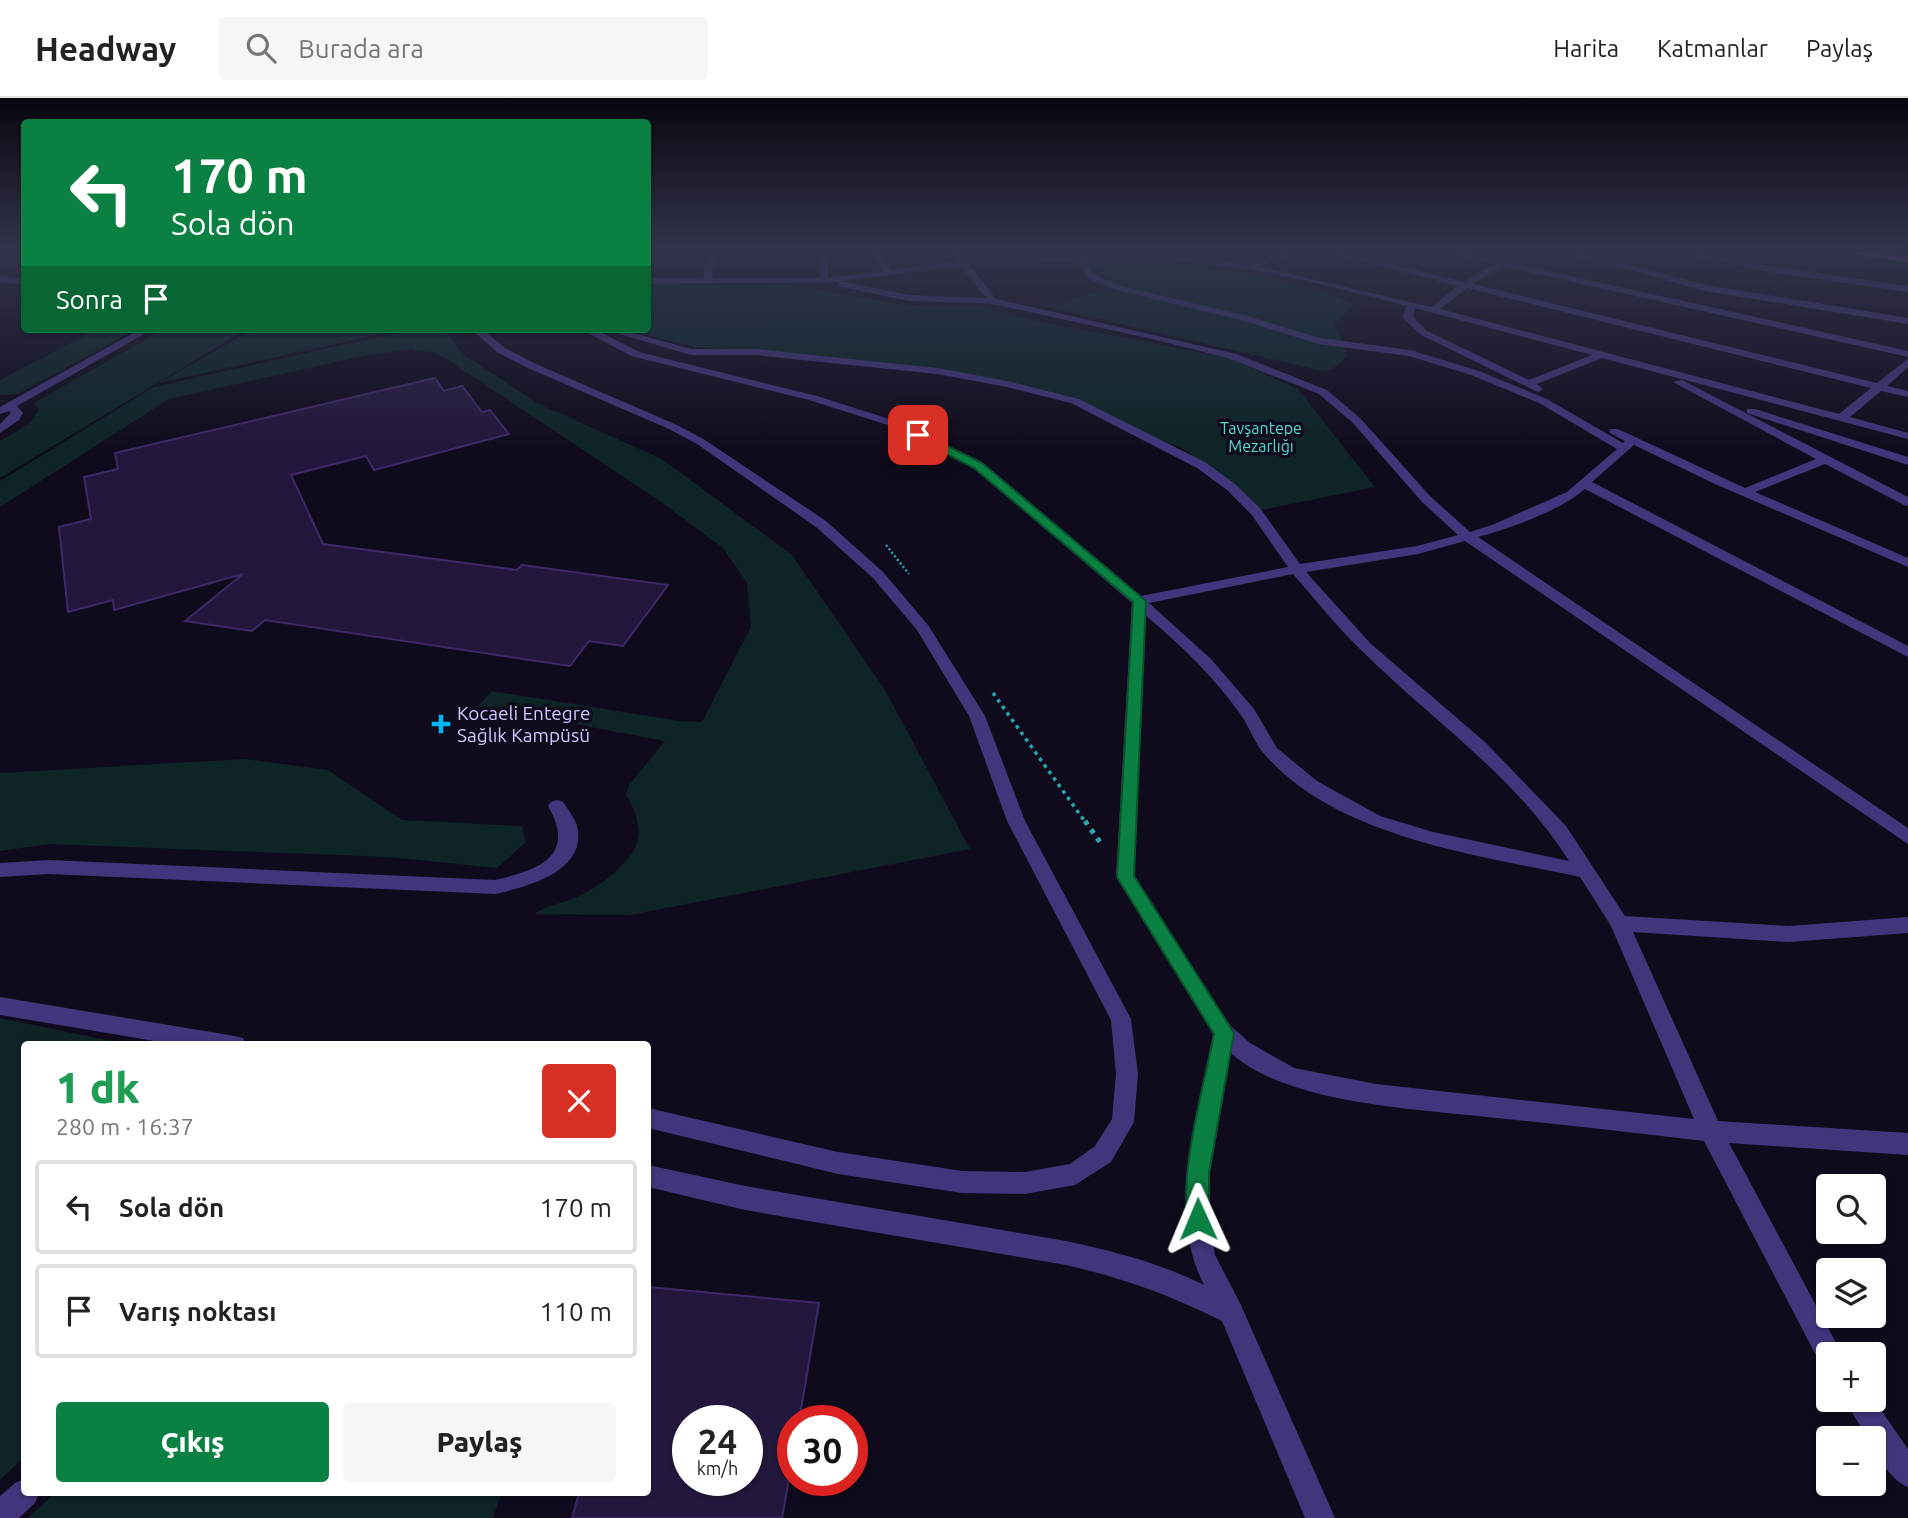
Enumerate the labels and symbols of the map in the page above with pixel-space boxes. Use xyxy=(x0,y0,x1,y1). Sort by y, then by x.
pin xyxy=(888,405,948,465)
park label: Tavşantepe Mezarlığı xyxy=(1220,419,1302,455)
place label: Kocaeli Entegre Sağlık Kampüsü xyxy=(457,702,590,746)
marker: Kocaeli Entegre Sağlık Kampüsü xyxy=(431,714,451,734)
position arrow xyxy=(1161,1182,1235,1256)
speed limit sign: 30 xyxy=(777,1405,868,1496)

